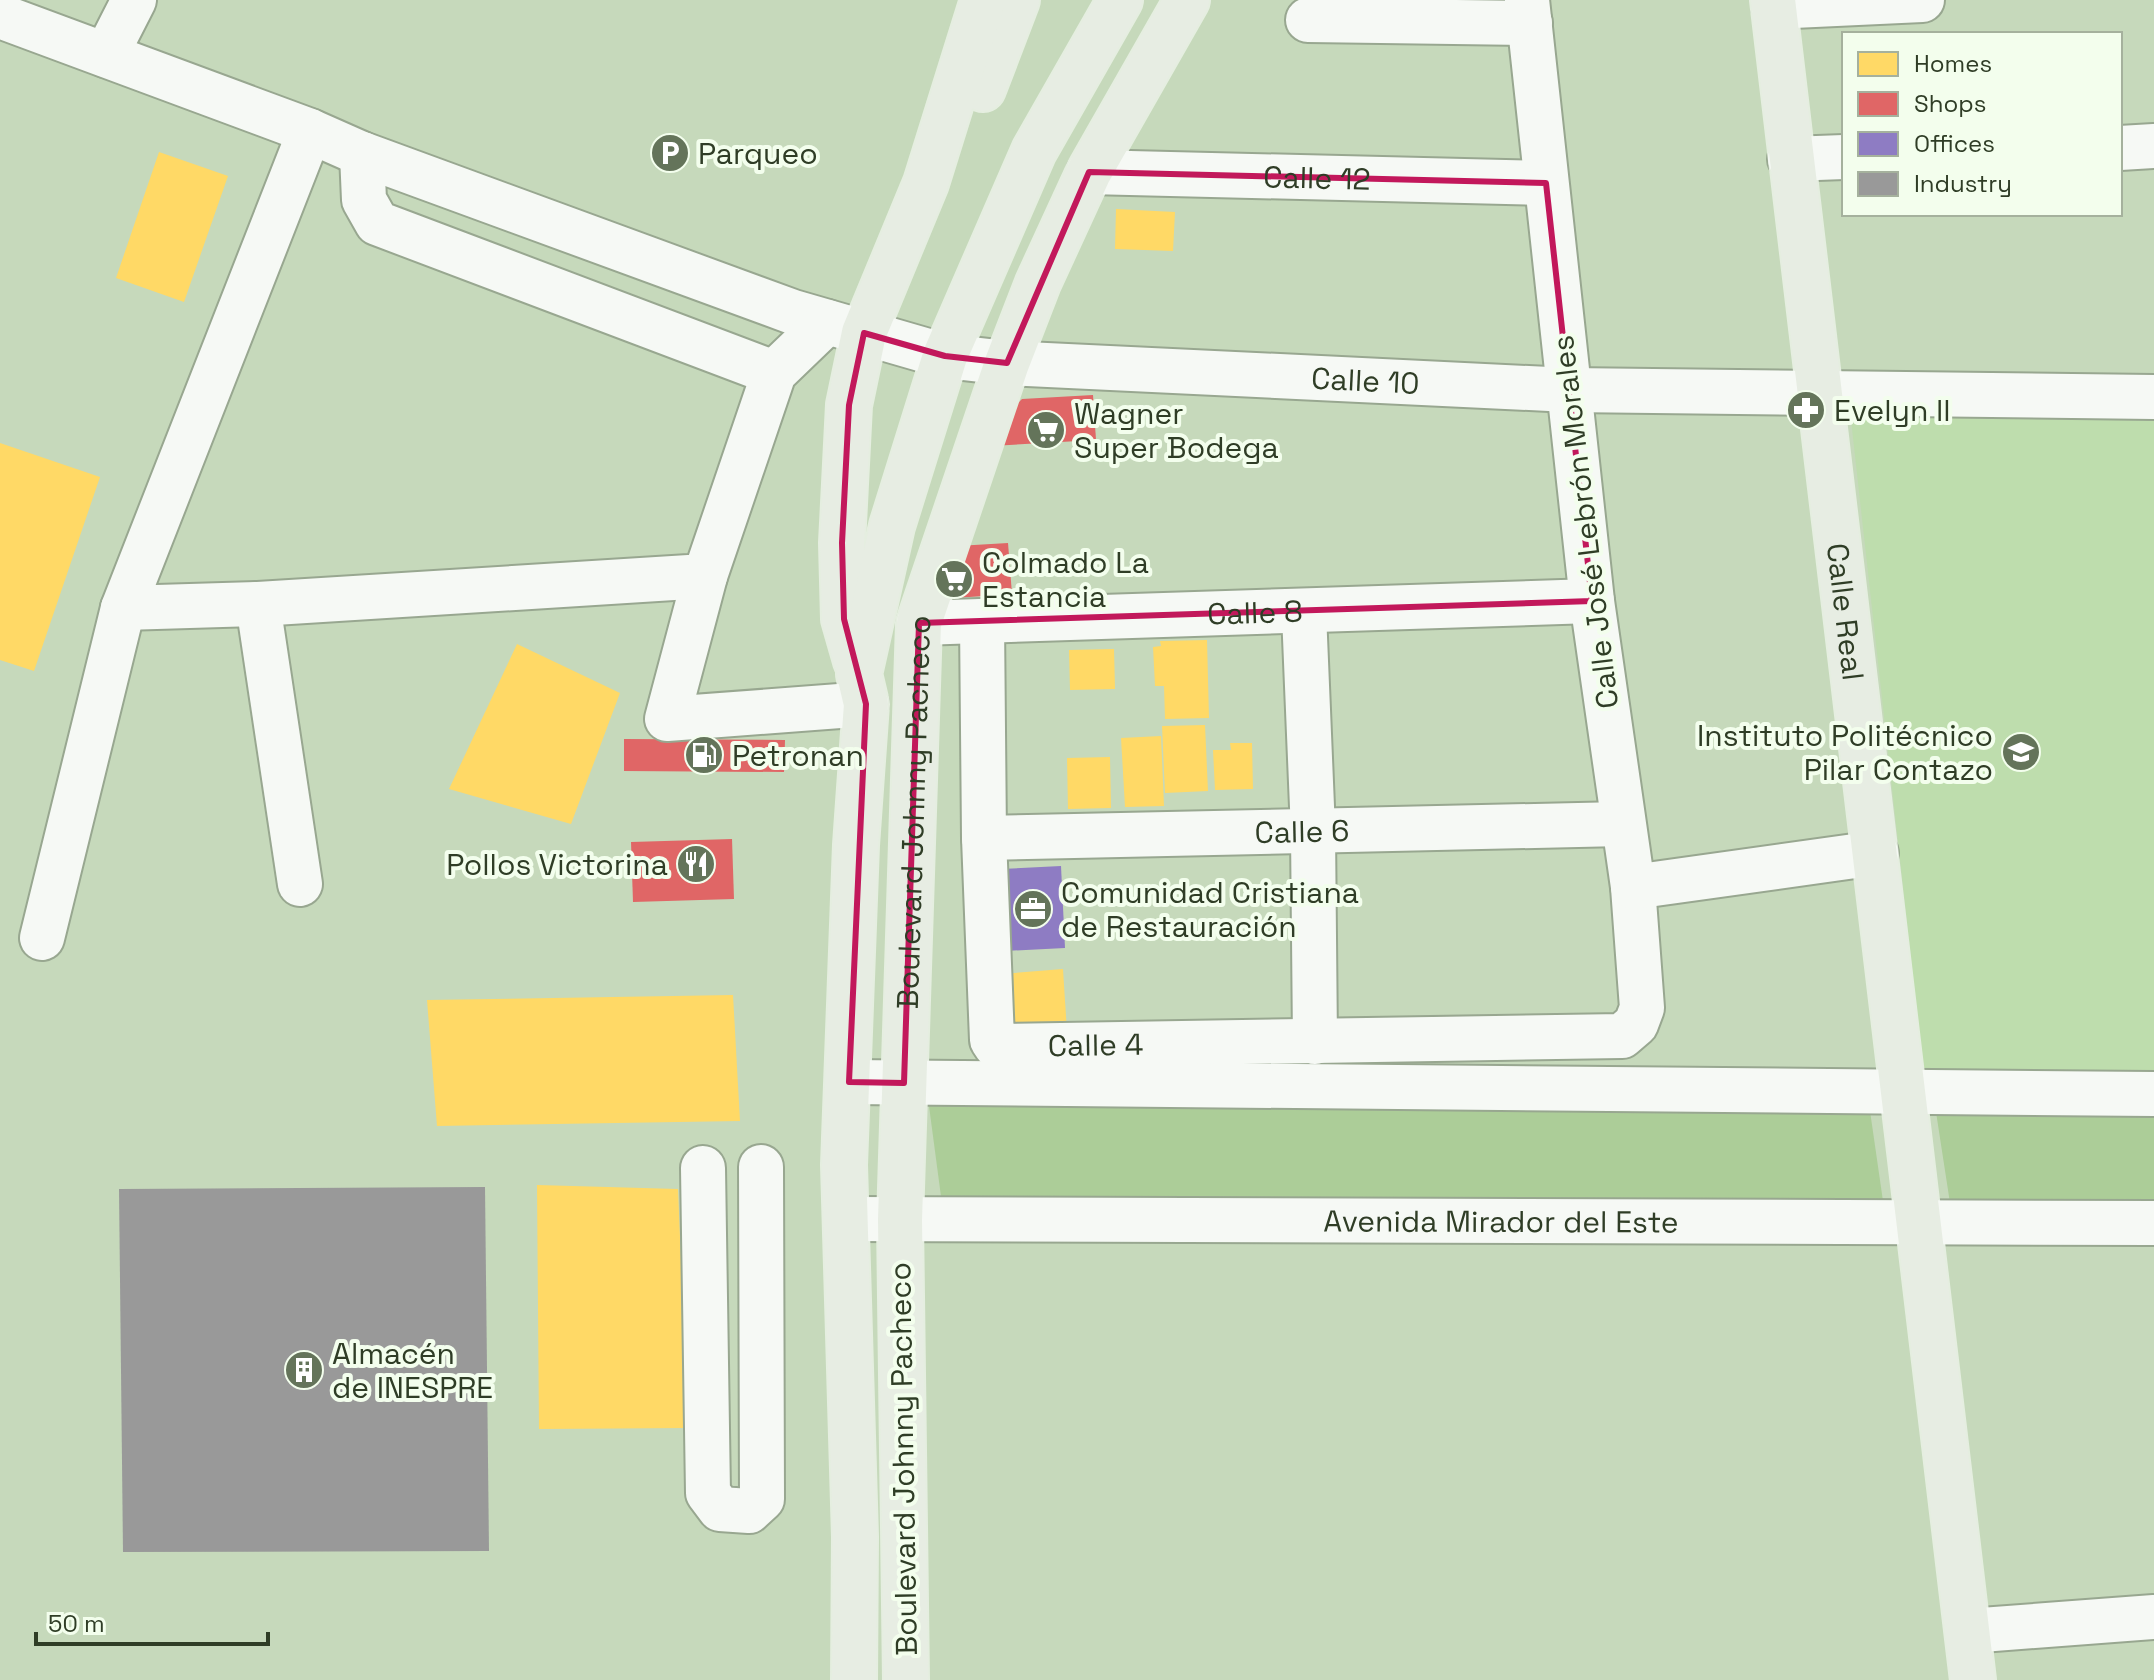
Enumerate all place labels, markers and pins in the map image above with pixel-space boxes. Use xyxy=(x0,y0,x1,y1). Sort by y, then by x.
parking icon: Parqueo xyxy=(649,132,691,174)
place label: Parqueo xyxy=(698,134,818,173)
pharmacy icon: Evelyn ll xyxy=(1785,389,1827,431)
place label: Evelyn ll xyxy=(1834,391,1951,430)
place label: Wagner Super Bodega xyxy=(1074,394,1279,467)
supermarket icon: Wagner Super Bodega xyxy=(1025,409,1067,451)
place label: Colmado La Estancia xyxy=(982,543,1149,616)
supermarket icon: Colmado La Estancia xyxy=(933,558,975,600)
place label: Instituto Politécnico Pilar Contazo xyxy=(1697,716,1993,789)
school or university icon: Instituto Politécnico Pilar Contazo xyxy=(2000,731,2042,773)
fuel station icon: Petronan xyxy=(683,734,725,776)
place label: Petronan xyxy=(732,736,864,775)
restaurant icon: Pollos Victorina xyxy=(675,843,717,885)
place label: Pollos Victorina xyxy=(446,845,668,884)
place label: Comunidad Cristiana de Restauración xyxy=(1061,873,1359,946)
office icon: Comunidad Cristiana de Restauración xyxy=(1012,888,1054,930)
place label: Almacén de INESPRE xyxy=(332,1334,493,1407)
building icon: Almacén de INESPRE xyxy=(283,1349,325,1391)

